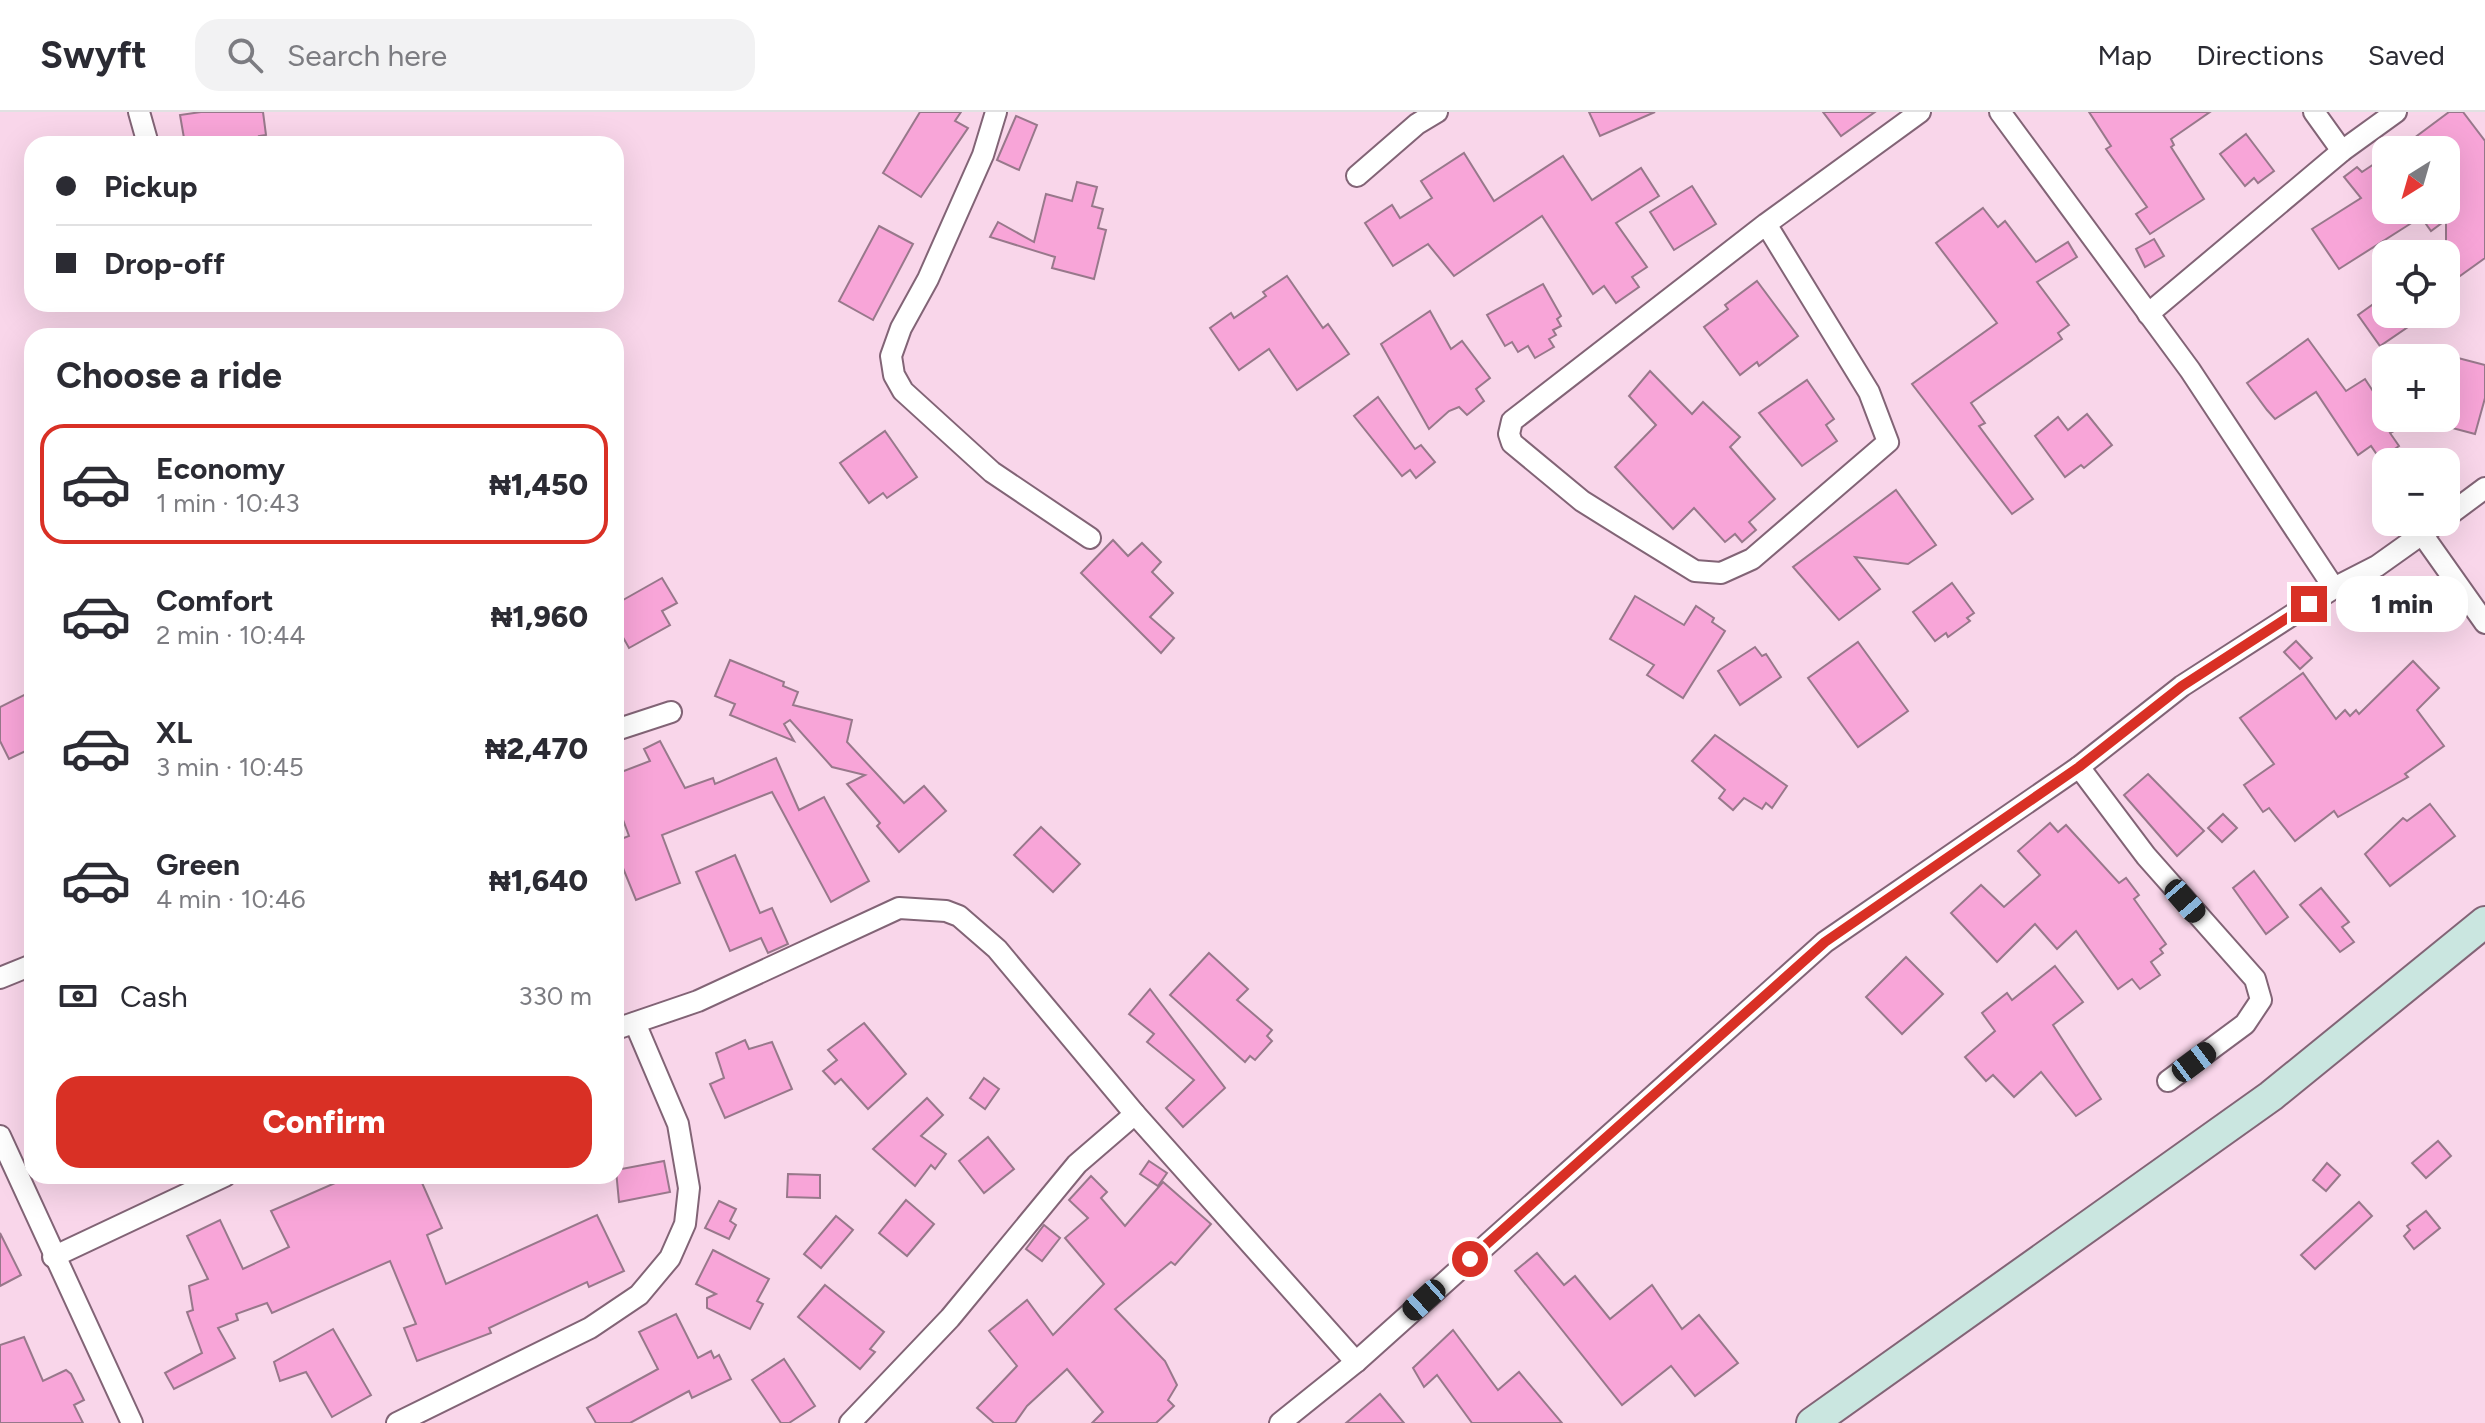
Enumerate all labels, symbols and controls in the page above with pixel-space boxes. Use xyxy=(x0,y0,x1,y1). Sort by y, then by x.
search box xyxy=(195,19,755,91)
text: Swyft xyxy=(40,32,147,78)
icon: search xyxy=(223,33,267,77)
text: Search here xyxy=(287,37,447,74)
text: Map xyxy=(2098,38,2152,72)
text: Directions xyxy=(2196,38,2324,72)
text: Saved xyxy=(2368,38,2445,72)
north arrow xyxy=(2372,136,2460,224)
map controls xyxy=(2372,136,2460,536)
text: Pickup xyxy=(104,168,198,205)
button: locate xyxy=(2372,240,2460,328)
text: Drop-off xyxy=(104,245,225,282)
button: + xyxy=(2372,344,2460,432)
text: Choose a ride xyxy=(56,354,282,397)
icon: car xyxy=(60,448,132,520)
button: − xyxy=(2372,448,2460,536)
text: Economy xyxy=(156,450,285,487)
text: ₦1,450 xyxy=(489,466,588,503)
text: 1 min · 10:43 xyxy=(156,487,300,519)
callout: 1 min xyxy=(2337,576,2469,632)
icon: car xyxy=(60,580,132,652)
text: Comfort xyxy=(156,582,274,619)
route end xyxy=(2291,586,2327,622)
text: 1 min xyxy=(2371,588,2433,620)
text: ₦1,960 xyxy=(491,598,588,635)
text: 2 min · 10:44 xyxy=(156,619,305,651)
icon: car xyxy=(60,712,132,784)
text: XL xyxy=(156,714,192,751)
text: ₦2,470 xyxy=(485,730,588,767)
text: 3 min · 10:45 xyxy=(156,751,304,783)
icon: car xyxy=(60,844,132,916)
text: Green xyxy=(156,846,240,883)
text: ₦1,640 xyxy=(489,862,588,899)
car xyxy=(2160,875,2210,927)
text: 4 min · 10:46 xyxy=(156,883,306,915)
icon: cash xyxy=(56,974,100,1018)
text: Cash xyxy=(120,978,188,1015)
text: 330 m xyxy=(518,980,592,1012)
car xyxy=(2168,1038,2220,1086)
button: Confirm xyxy=(56,1076,592,1168)
route start xyxy=(1452,1241,1488,1277)
car xyxy=(1398,1275,1450,1325)

